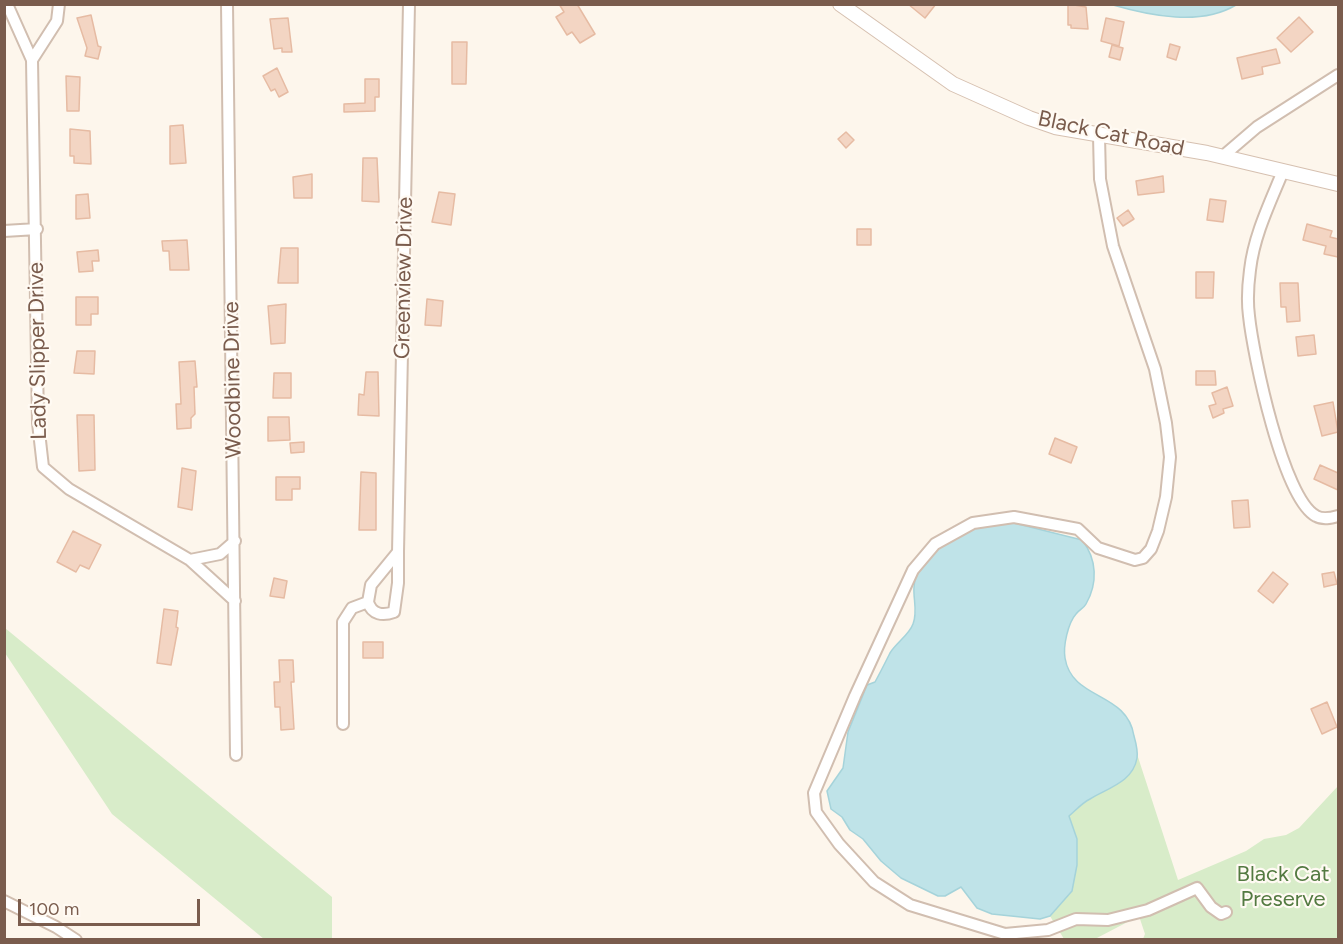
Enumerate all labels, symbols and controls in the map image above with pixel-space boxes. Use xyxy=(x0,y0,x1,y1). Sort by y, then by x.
street label: Black Cat Road xyxy=(1035,106,1187,162)
street label: Greenview Drive xyxy=(389,197,419,359)
street label: Lady Slipper Drive xyxy=(23,262,53,440)
street label: Woodbine Drive xyxy=(218,301,248,459)
park label: Black Cat Preserve xyxy=(1237,862,1329,914)
scale bar xyxy=(21,887,202,925)
text: 100 m xyxy=(29,898,79,920)

